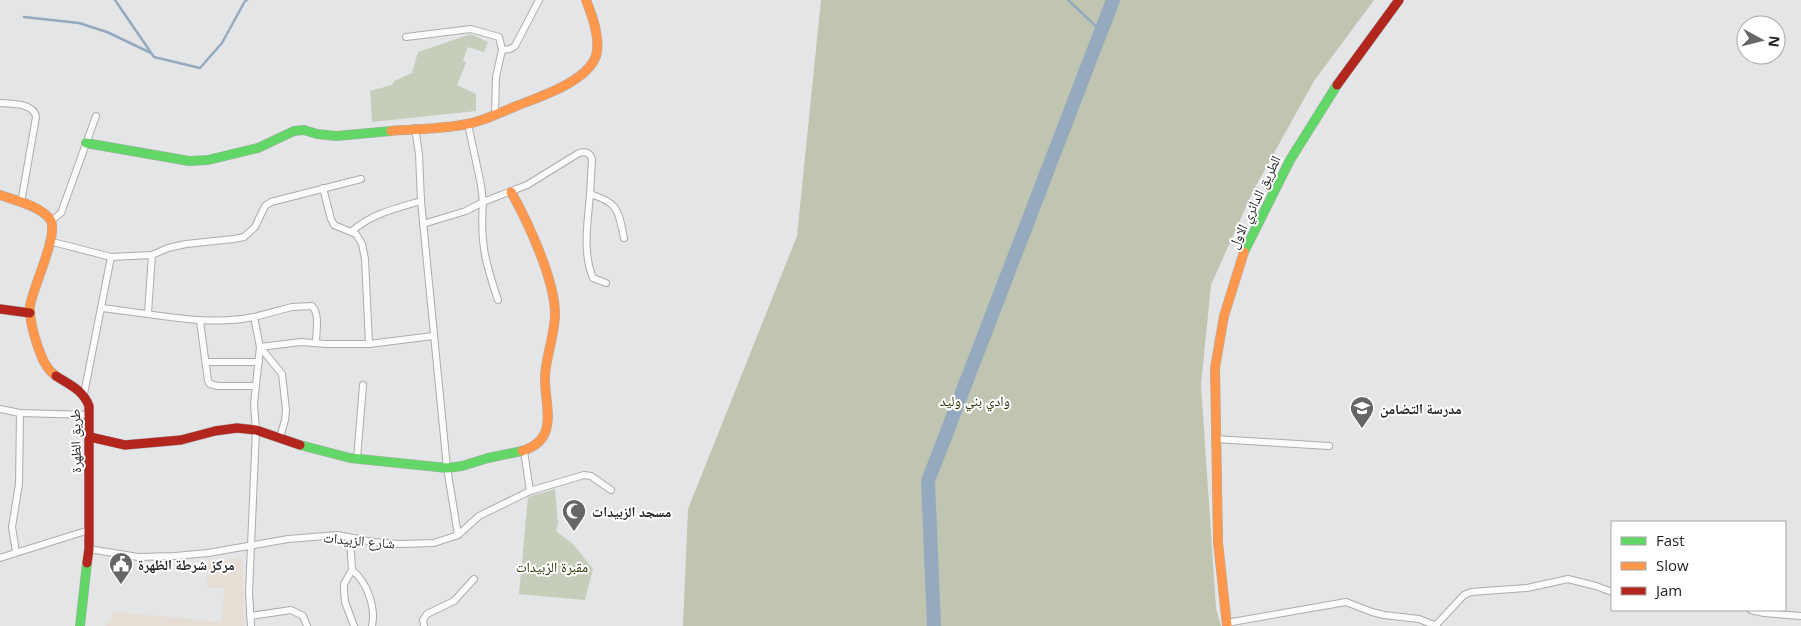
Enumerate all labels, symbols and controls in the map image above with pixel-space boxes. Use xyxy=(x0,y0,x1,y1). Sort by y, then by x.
north arrow xyxy=(1736,15,1786,65)
text: N xyxy=(1764,35,1785,48)
street label: الطريق الدائري الاول xyxy=(1223,152,1287,253)
park label: وادي بني وليد xyxy=(940,391,1010,412)
school or university icon: مدرسة التضامن xyxy=(1349,395,1375,429)
place label: مدرسة التضامن xyxy=(1380,399,1462,418)
street label: طريق الظهرة xyxy=(65,409,86,473)
mosque icon: مسجد الزبيدات xyxy=(561,498,587,532)
place label: مسجد الزبيدات xyxy=(592,502,672,521)
legend xyxy=(1611,521,1786,611)
street label: شارع الزبيدات xyxy=(322,527,396,554)
text: Fast xyxy=(1656,530,1685,550)
public building icon: مركز شرطة الظهرة xyxy=(108,551,134,585)
place label: مركز شرطة الظهرة xyxy=(138,555,235,574)
text: Slow xyxy=(1656,555,1689,575)
park label: مقبرة الزبيدات xyxy=(516,557,588,576)
text: Jam xyxy=(1654,580,1682,600)

